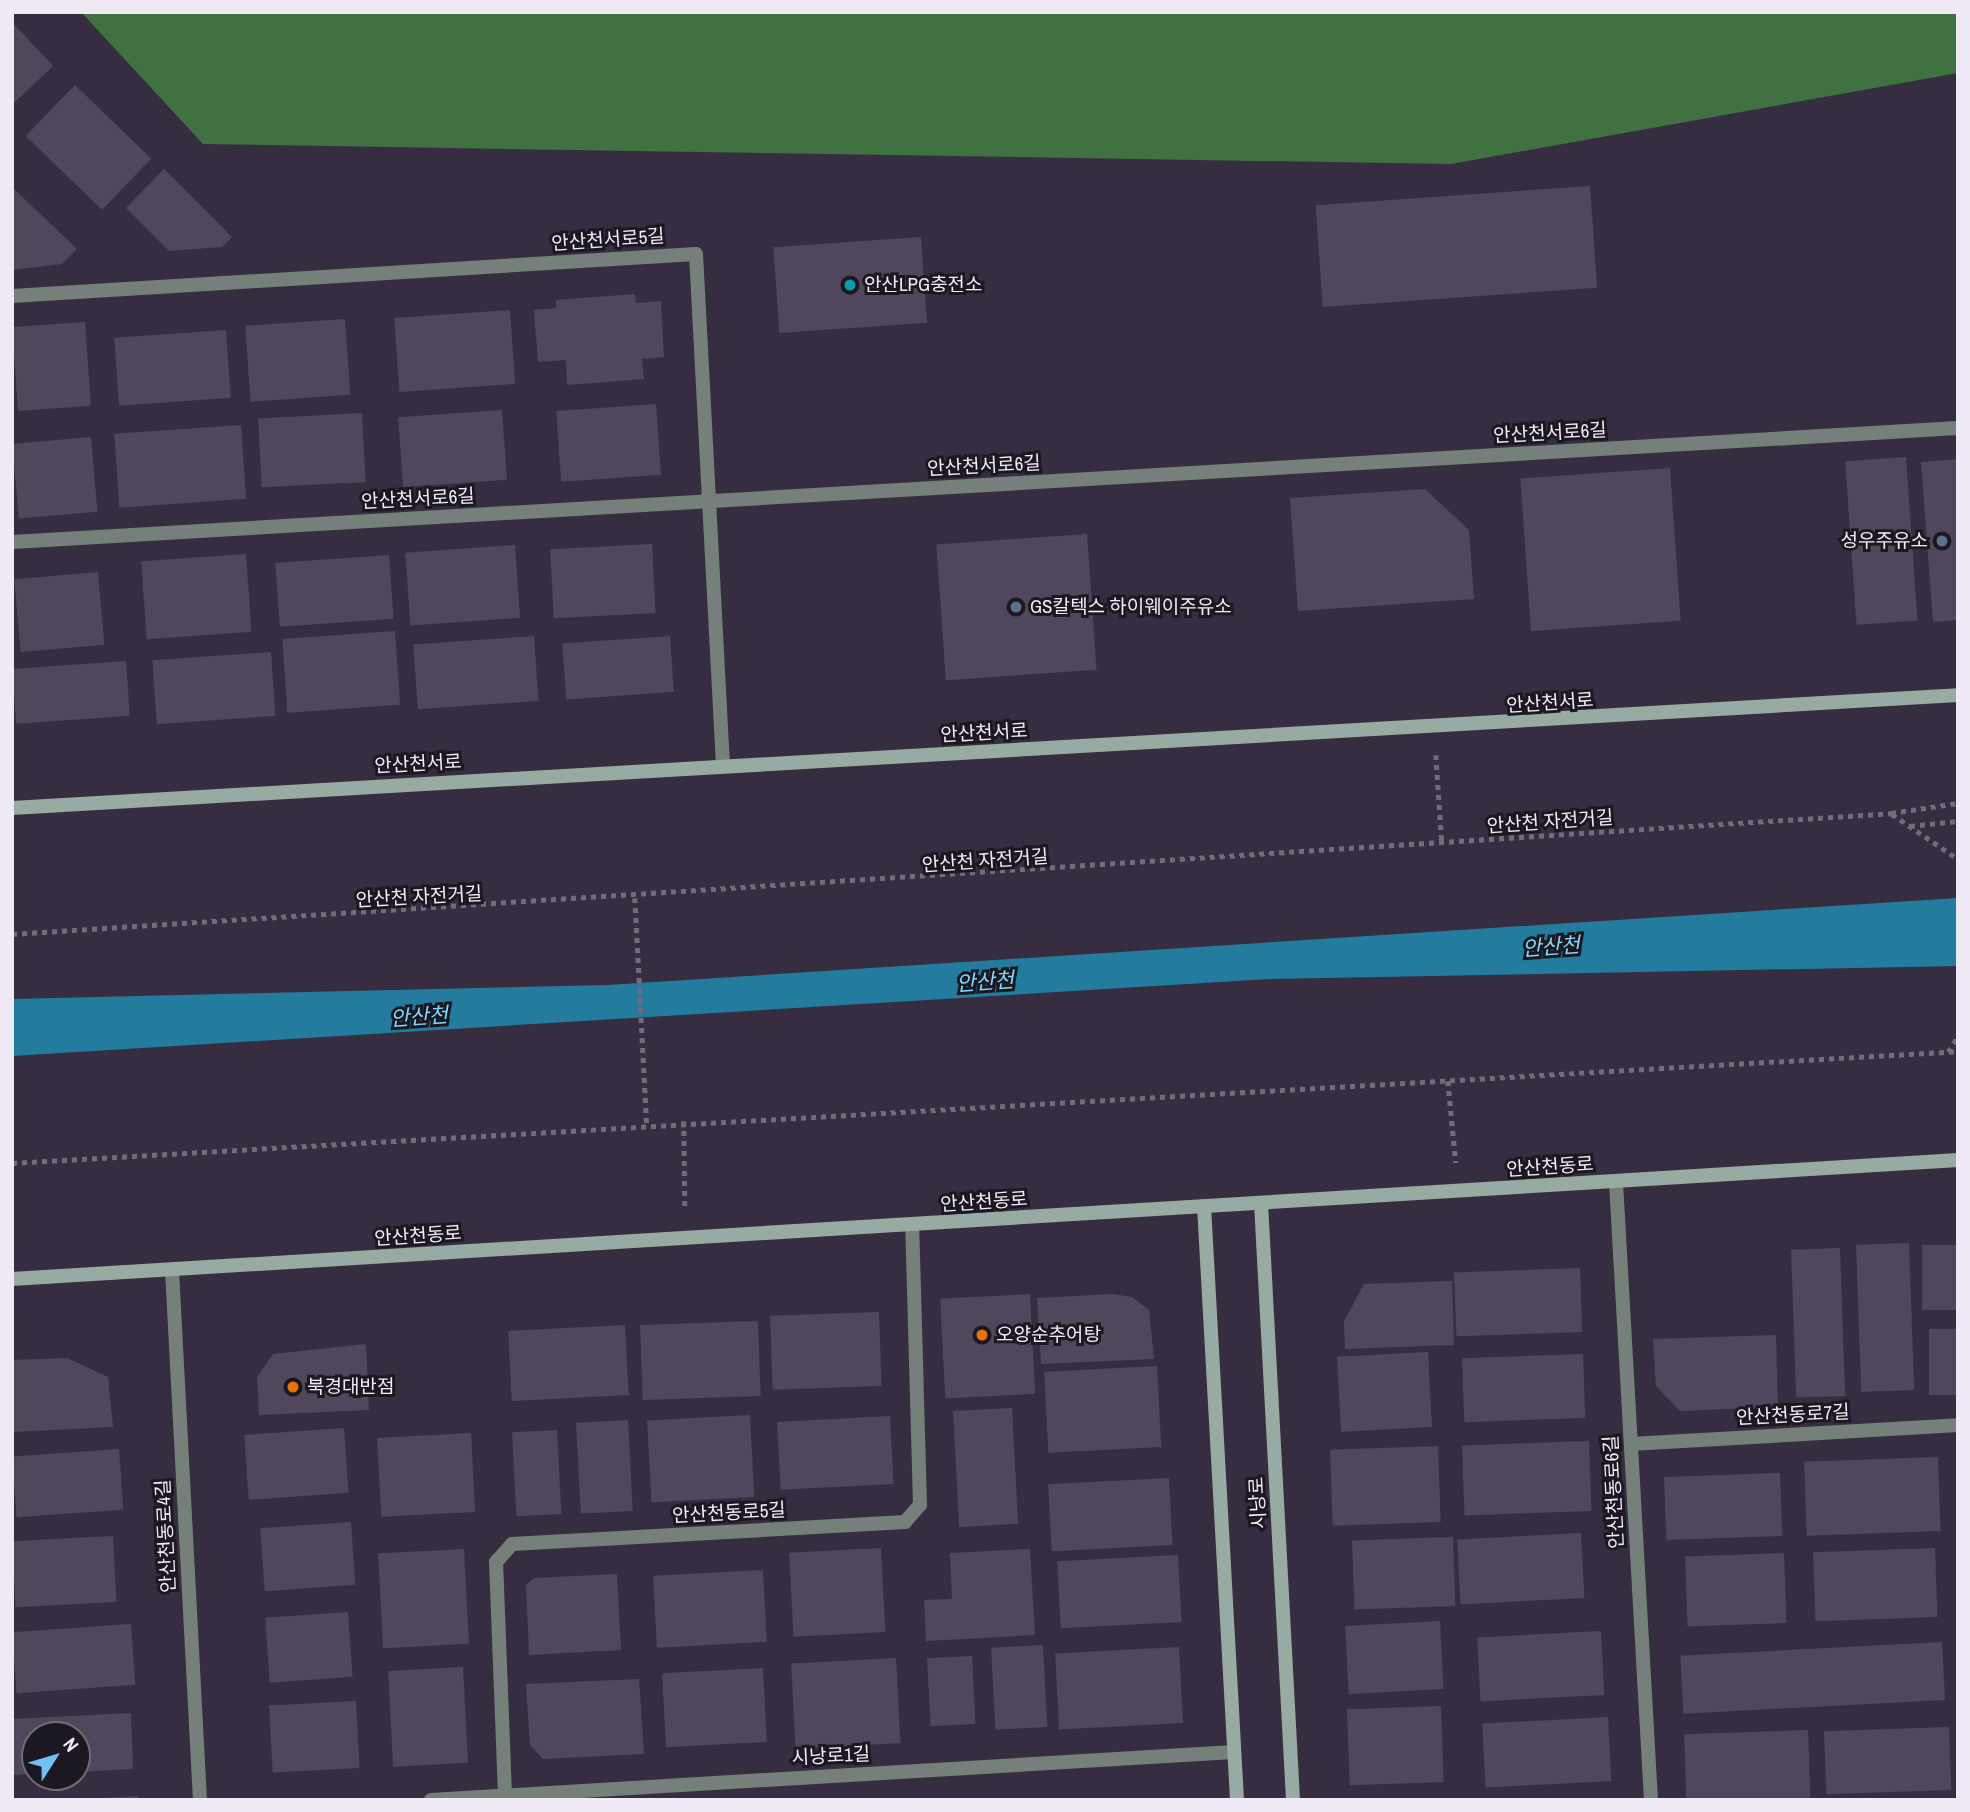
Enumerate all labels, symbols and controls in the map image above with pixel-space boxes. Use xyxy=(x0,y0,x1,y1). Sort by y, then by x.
street label: 안산천서로5길 xyxy=(551,225,665,255)
place label: 안산LPG충전소 xyxy=(864,274,983,296)
marker: 안산LPG충전소 xyxy=(842,277,858,293)
street label: 안산천서로6길 xyxy=(1493,419,1607,447)
street label: 안산천서로6길 xyxy=(927,452,1041,480)
street label: 안산천서로6길 xyxy=(361,485,475,513)
place label: 성우주유소 xyxy=(1841,530,1928,552)
marker: 성우주유소 xyxy=(1934,533,1950,549)
place label: GS칼텍스 하이웨이주유소 xyxy=(1030,596,1232,618)
marker: GS칼텍스 하이웨이주유소 xyxy=(1008,599,1024,615)
street label: 안산천서로 xyxy=(1506,689,1594,717)
street label: 안산천서로 xyxy=(940,719,1028,747)
street label: 안산천서로 xyxy=(374,750,462,778)
street label: 안산천 자전거길 xyxy=(1486,806,1614,838)
street label: 안산천 자전거길 xyxy=(921,845,1049,877)
street label: 안산천 자전거길 xyxy=(355,882,483,912)
water label: 안산천 xyxy=(1521,932,1581,962)
water label: 안산천 xyxy=(955,967,1015,997)
water label: 안산천 xyxy=(389,1002,449,1032)
street label: 안산천동로 xyxy=(1506,1153,1594,1181)
street label: 안산천동로 xyxy=(940,1188,1028,1216)
street label: 안산천동로 xyxy=(374,1222,462,1250)
place label: 오양순추어탕 xyxy=(996,1324,1101,1346)
marker: 오양순추어탕 xyxy=(974,1327,990,1343)
place label: 북경대반점 xyxy=(307,1376,394,1398)
marker: 북경대반점 xyxy=(285,1379,301,1395)
street label: 안산천동로7길 xyxy=(1736,1401,1850,1429)
street label: 안산천동로6길 xyxy=(1600,1435,1628,1549)
street label: 시낭로 xyxy=(1245,1476,1271,1530)
street label: 안산천동로4길 xyxy=(152,1479,180,1593)
street label: 안산천동로5길 xyxy=(672,1499,786,1527)
north arrow xyxy=(21,1721,91,1791)
text: N xyxy=(57,1732,85,1757)
street label: 시낭로1길 xyxy=(791,1743,871,1769)

